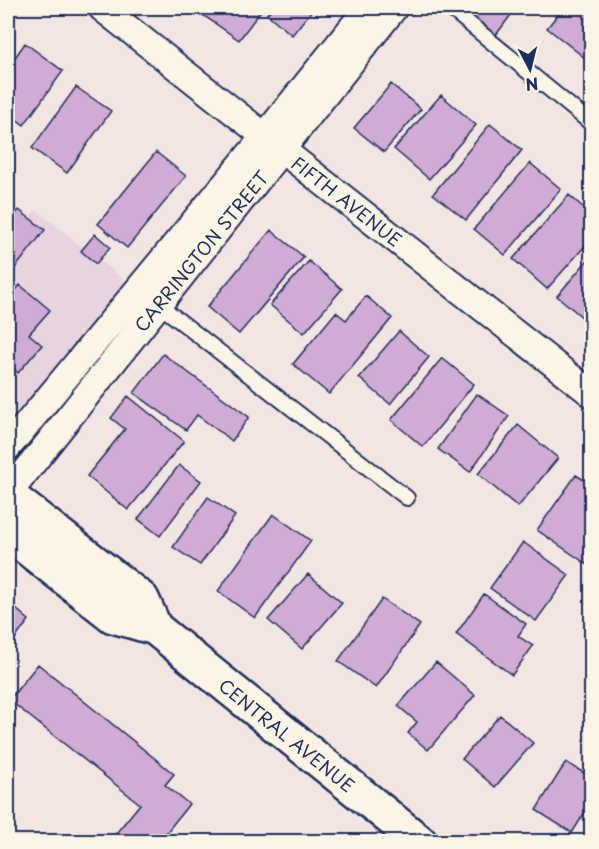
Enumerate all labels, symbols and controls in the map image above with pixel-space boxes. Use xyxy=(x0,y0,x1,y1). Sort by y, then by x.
north arrow xyxy=(500,39,560,99)
text: N xyxy=(524,72,540,98)
street label: FIFTH AVENUE xyxy=(286,149,408,253)
street label: CARRINGTON STREET xyxy=(127,164,275,337)
street label: CENTRAL AVENUE xyxy=(213,672,361,798)

